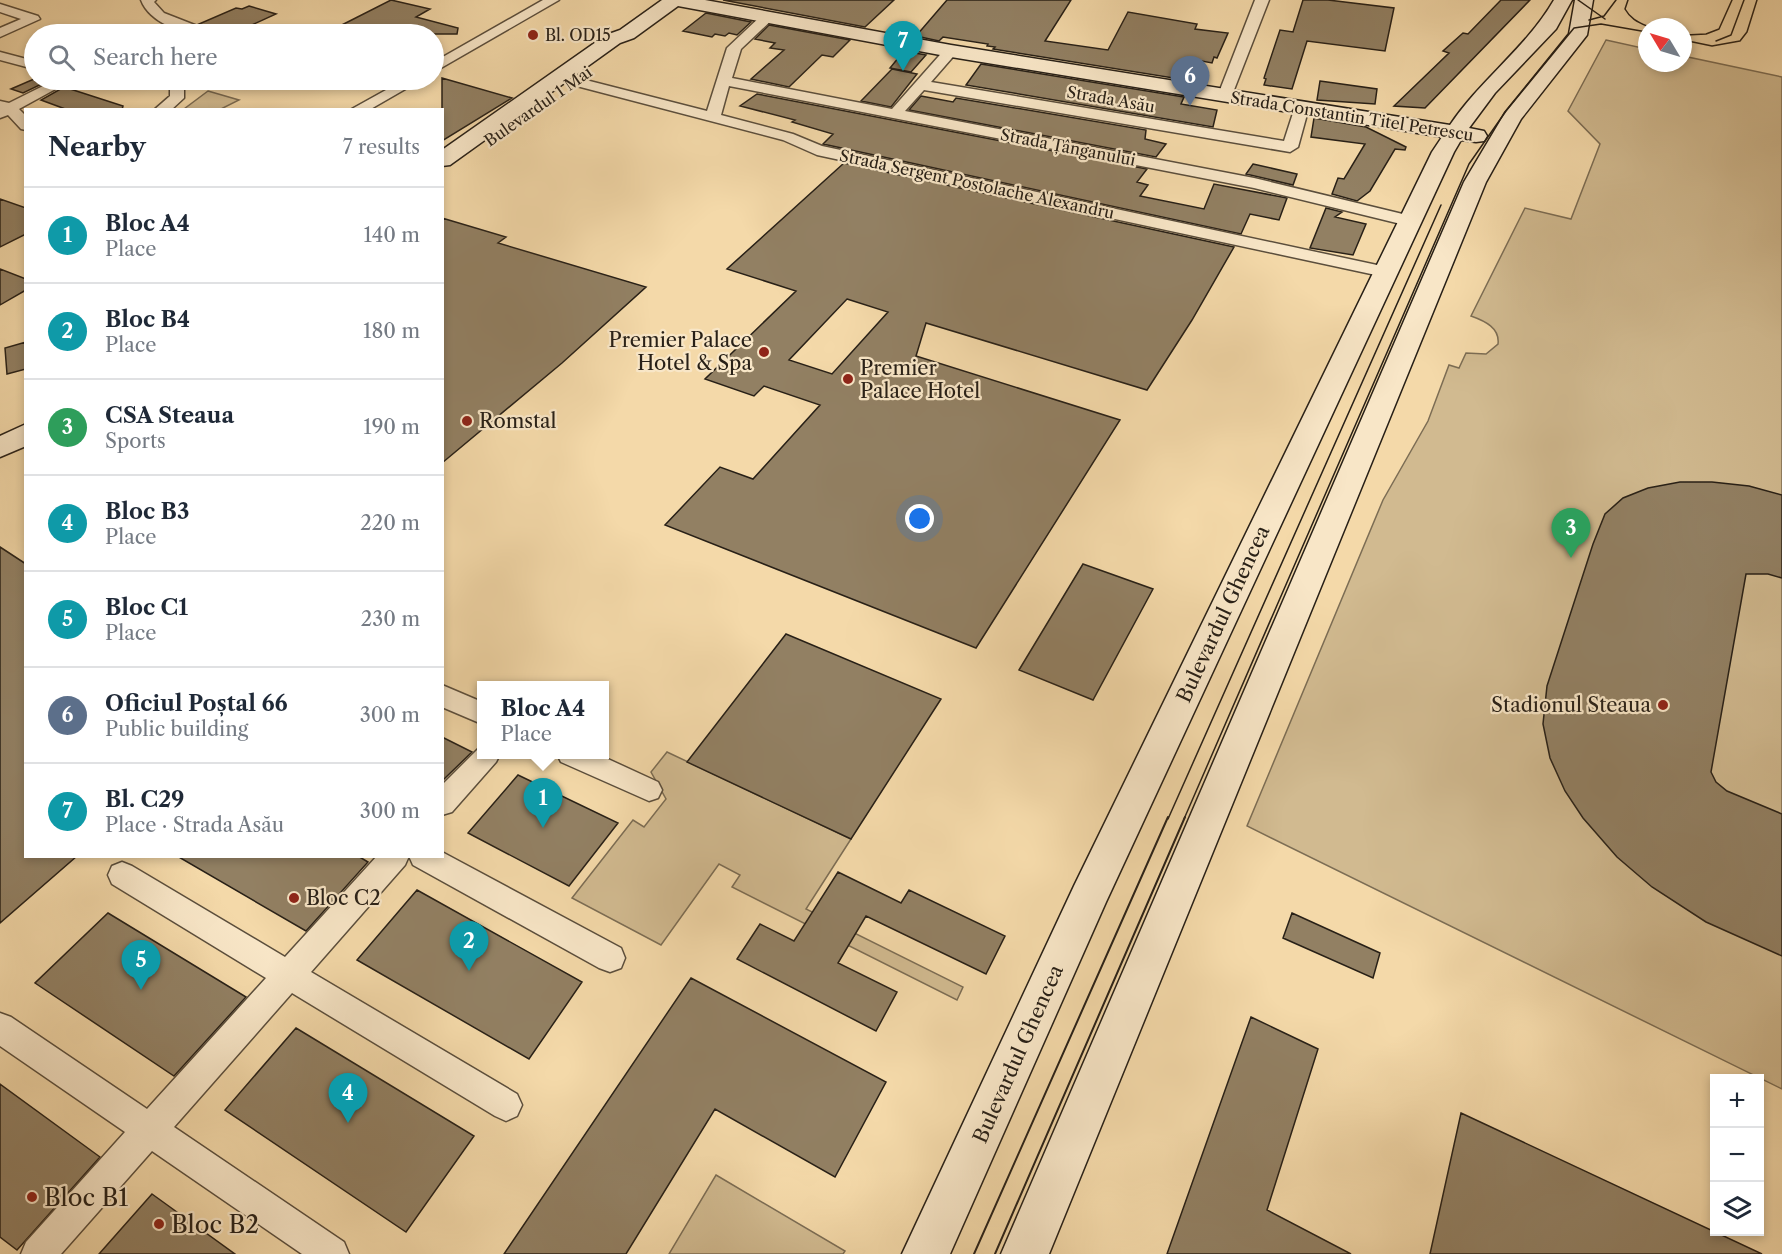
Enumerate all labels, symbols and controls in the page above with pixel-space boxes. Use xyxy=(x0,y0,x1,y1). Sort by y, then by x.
north arrow xyxy=(1638,18,1692,72)
pin: 7 xyxy=(884,22,922,71)
search box xyxy=(24,24,444,90)
place label: Bl. OD15 xyxy=(545,25,611,45)
marker: Bl. OD15 xyxy=(526,28,540,42)
icon: search xyxy=(45,41,78,74)
text: Search here xyxy=(93,44,218,71)
pin: 6 xyxy=(1170,57,1210,106)
street label: Bulevardul 1 Mai xyxy=(480,61,596,150)
street label: Strada Asău xyxy=(1065,81,1157,117)
street label: Strada Constantin Titel Petrescu xyxy=(1229,87,1475,145)
street label: Strada Țânganului xyxy=(999,124,1137,171)
text: Nearby xyxy=(48,131,146,163)
text: 7 results xyxy=(343,135,420,159)
street label: Strada Sergent Postolache Alexandru xyxy=(838,145,1116,223)
text: Bloc A4 xyxy=(105,210,190,237)
text: 1 xyxy=(63,223,72,247)
text: 140 m xyxy=(363,223,420,247)
text: Place xyxy=(105,237,156,261)
text: Bloc B4 xyxy=(105,306,190,333)
text: 2 xyxy=(62,319,73,343)
text: 180 m xyxy=(363,319,420,343)
place label: Premier Palace Hotel & Spa xyxy=(609,328,752,375)
text: Place xyxy=(105,333,156,357)
marker: Premier Palace Hotel & Spa xyxy=(757,345,771,359)
place label: Premier Palace Hotel xyxy=(860,356,980,403)
marker: Premier Palace Hotel xyxy=(841,372,855,386)
text: CSA Steaua xyxy=(105,402,234,429)
place label: Romstal xyxy=(479,409,557,433)
marker: Romstal xyxy=(460,414,474,428)
text: 3 xyxy=(62,415,73,439)
text: 190 m xyxy=(363,415,420,439)
text: Sports xyxy=(105,429,166,453)
text: Bloc B3 xyxy=(105,498,189,525)
your location xyxy=(905,504,934,533)
pin: 3 xyxy=(1552,508,1590,558)
text: 4 xyxy=(62,511,73,535)
text: 220 m xyxy=(360,511,420,535)
street label: Bulevardul Ghencea xyxy=(1171,521,1275,706)
text: Place xyxy=(105,525,156,549)
text: Bloc C1 xyxy=(105,594,188,621)
text: 5 xyxy=(62,607,73,631)
text: 230 m xyxy=(361,607,420,631)
text: Place xyxy=(105,621,156,645)
popup xyxy=(477,681,609,759)
text: Oficiul Poștal 66 xyxy=(105,690,288,717)
place label: Stadionul Steaua xyxy=(1491,693,1651,717)
text: Bloc A4 xyxy=(501,695,585,722)
marker: Stadionul Steaua xyxy=(1656,698,1670,712)
text: 6 xyxy=(62,703,73,727)
text: 300 m xyxy=(360,703,420,727)
text: Public building xyxy=(105,717,248,741)
text: Place xyxy=(501,722,552,746)
pin: 1 xyxy=(524,778,562,828)
text: Bl. C29 xyxy=(105,786,184,813)
text: 7 xyxy=(62,799,73,823)
text: 300 m xyxy=(360,799,420,823)
text: Place · Strada Asău xyxy=(105,813,284,837)
place label: Bloc C2 xyxy=(306,886,381,910)
marker: Bloc C2 xyxy=(287,891,301,905)
pin: 2 xyxy=(450,922,488,971)
pin: 5 xyxy=(122,940,160,990)
street label: Bulevardul Ghencea xyxy=(968,961,1068,1147)
pin: 4 xyxy=(328,1074,368,1123)
map controls xyxy=(1710,1074,1764,1236)
button: + xyxy=(1710,1074,1764,1128)
button: − xyxy=(1710,1128,1764,1182)
button: layers xyxy=(1710,1182,1764,1236)
place label: Bloc B1 xyxy=(44,1183,128,1212)
marker: Bloc B1 xyxy=(25,1190,39,1204)
place label: Bloc B2 xyxy=(171,1210,259,1239)
marker: Bloc B2 xyxy=(152,1217,166,1231)

